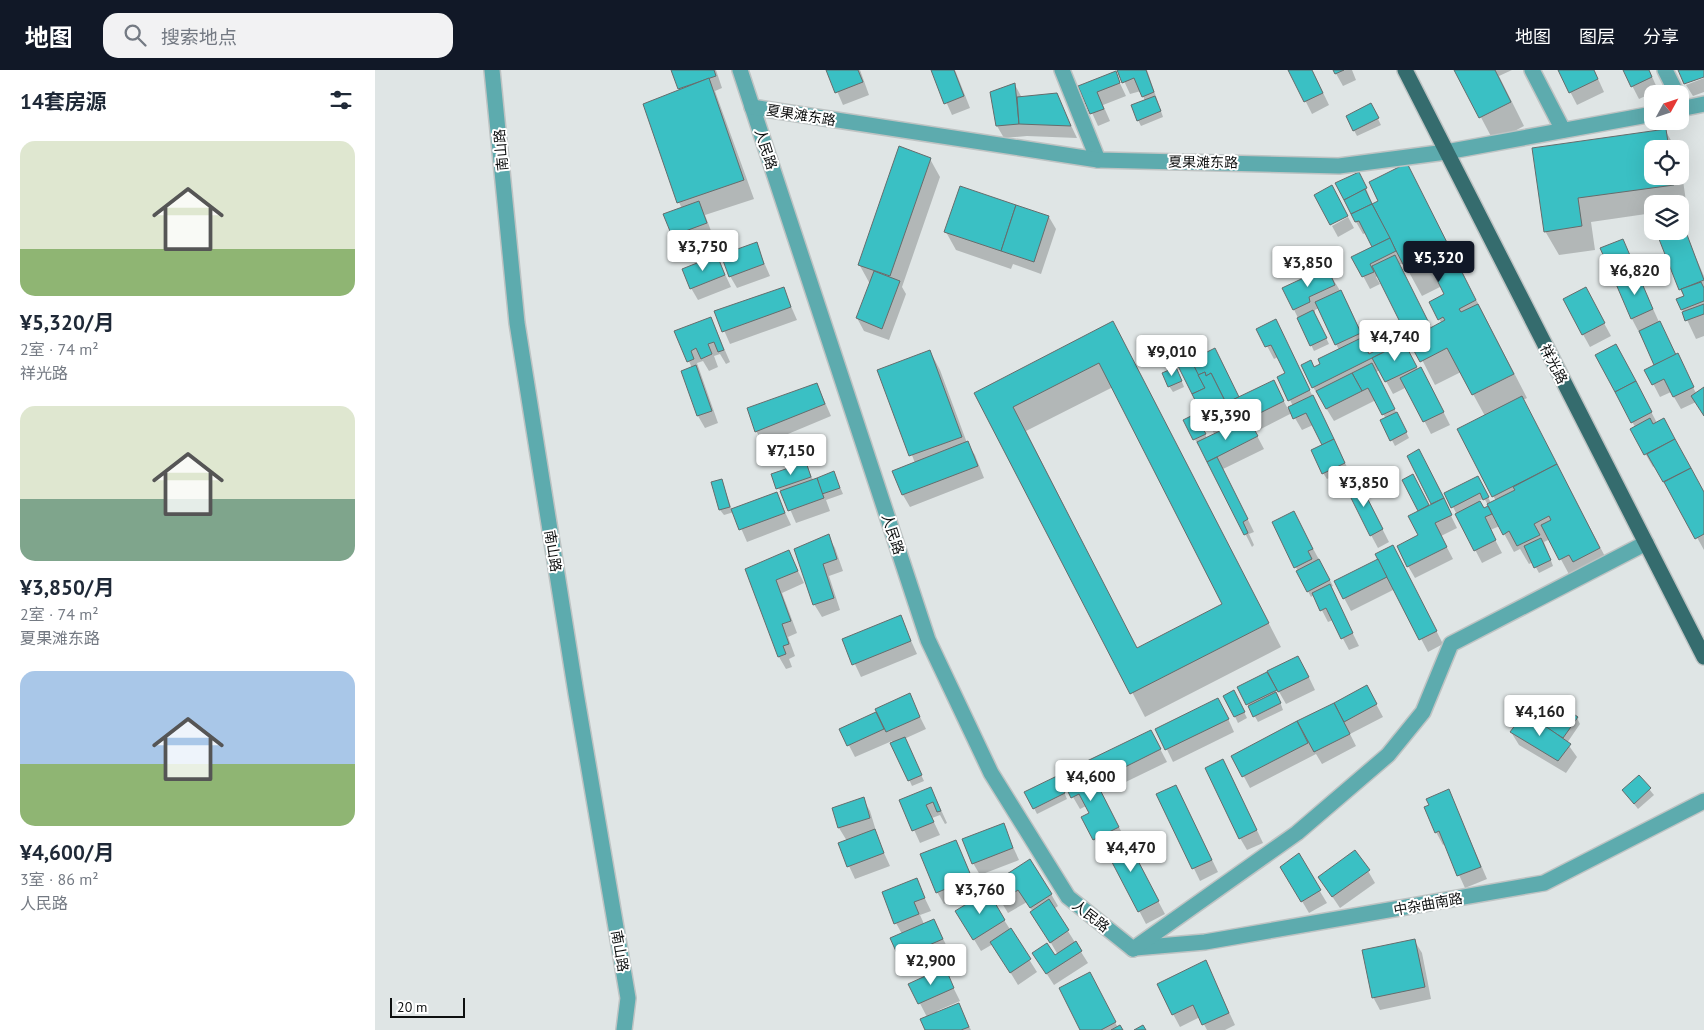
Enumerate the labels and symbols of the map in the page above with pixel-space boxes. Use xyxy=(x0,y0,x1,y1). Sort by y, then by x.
north arrow xyxy=(1644,85,1689,130)
street label: 夏果滩东路 xyxy=(765,101,837,129)
street label: 人民路 xyxy=(751,126,781,172)
street label: 南山路 xyxy=(490,128,512,172)
street label: 夏果滩东路 xyxy=(1168,152,1238,172)
pin: ¥3,750 xyxy=(662,230,744,272)
pin: ¥5,320 xyxy=(1398,240,1480,283)
pin: ¥3,850 xyxy=(1267,246,1349,288)
pin: ¥6,820 xyxy=(1594,254,1676,296)
pin: ¥4,740 xyxy=(1354,320,1436,362)
pin: ¥9,010 xyxy=(1131,334,1213,377)
street label: 祥光路 xyxy=(1536,341,1572,387)
pin: ¥5,390 xyxy=(1185,398,1267,441)
pin: ¥7,150 xyxy=(750,434,832,476)
pin: ¥3,850 xyxy=(1323,466,1405,508)
street label: 人民路 xyxy=(878,511,908,557)
street label: 南山路 xyxy=(541,529,565,573)
pin: ¥4,160 xyxy=(1499,694,1581,737)
pin: ¥4,600 xyxy=(1050,760,1132,802)
pin: ¥4,470 xyxy=(1090,830,1172,873)
pin: ¥3,760 xyxy=(939,872,1021,915)
street label: 中杂曲南路 xyxy=(1392,889,1464,919)
street label: 人民路 xyxy=(1069,896,1113,936)
street label: 南山路 xyxy=(607,929,633,973)
pin: ¥2,900 xyxy=(890,944,972,986)
scale bar xyxy=(390,995,465,1018)

